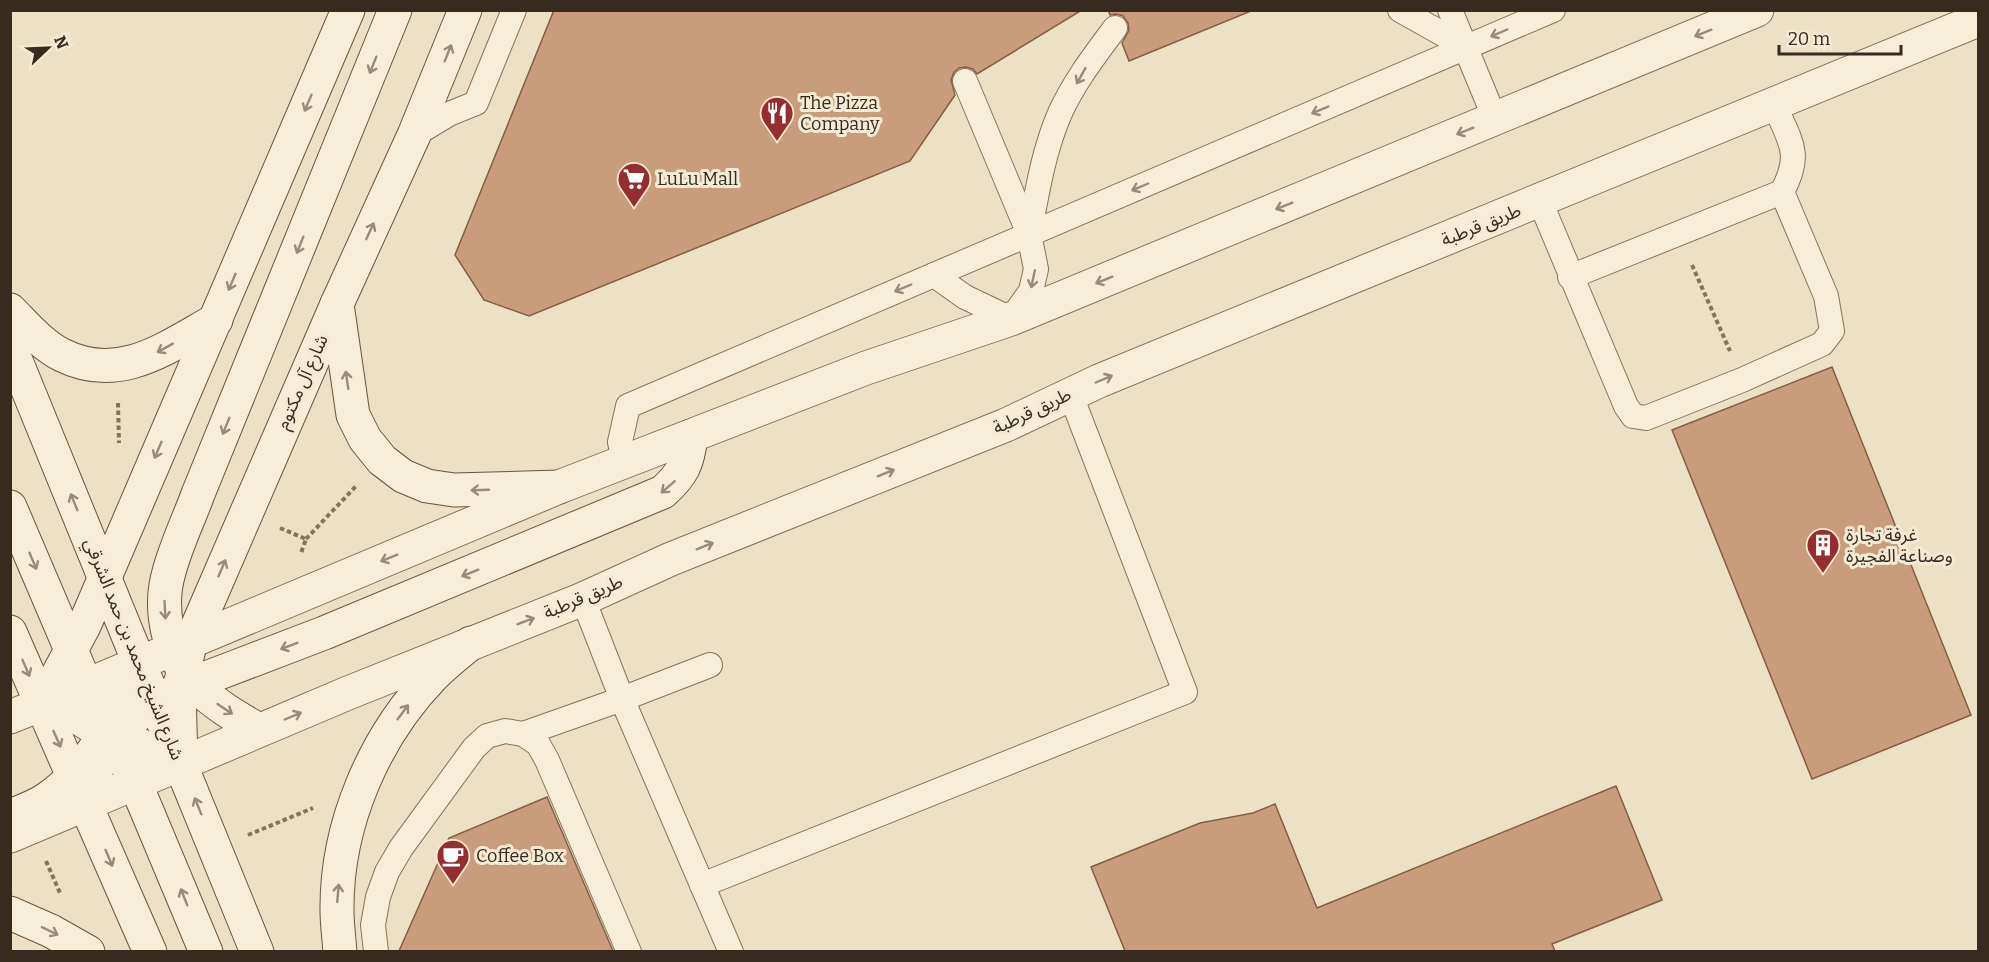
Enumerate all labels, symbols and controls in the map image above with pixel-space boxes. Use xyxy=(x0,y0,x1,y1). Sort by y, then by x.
north arrow xyxy=(18,18,78,78)
scale bar xyxy=(1779,18,1900,56)
one-way arrow xyxy=(1694,28,1713,39)
text: 20 m xyxy=(1788,28,1830,50)
one-way arrow xyxy=(1490,29,1508,40)
text: N xyxy=(50,33,73,52)
one-way arrow xyxy=(443,44,454,62)
one-way arrow xyxy=(367,55,378,73)
one-way arrow xyxy=(1075,66,1086,84)
place label: The Pizza Company xyxy=(800,92,880,135)
one-way arrow xyxy=(302,93,313,112)
restaurant icon: The Pizza Company xyxy=(759,95,795,142)
one-way arrow xyxy=(1311,105,1329,116)
one-way arrow xyxy=(1456,126,1474,137)
supermarket icon: LuLu Mall xyxy=(616,161,652,208)
place label: LuLu Mall xyxy=(657,168,738,190)
one-way arrow xyxy=(1132,182,1150,193)
street label: طريق قرطبة xyxy=(1438,199,1524,251)
one-way arrow xyxy=(1276,201,1294,212)
one-way arrow xyxy=(364,223,376,241)
one-way arrow xyxy=(294,236,305,254)
one-way arrow xyxy=(1027,269,1038,289)
one-way arrow xyxy=(226,273,237,291)
one-way arrow xyxy=(1096,275,1114,286)
one-way arrow xyxy=(894,283,913,294)
street label: شارع آل مكتوم xyxy=(271,331,335,434)
one-way arrow xyxy=(156,343,174,354)
one-way arrow xyxy=(342,370,353,390)
one-way arrow xyxy=(1094,373,1112,384)
street label: طريق قرطبة xyxy=(989,383,1075,439)
one-way arrow xyxy=(220,416,231,435)
one-way arrow xyxy=(152,440,163,459)
one-way arrow xyxy=(876,467,895,478)
one-way arrow xyxy=(660,480,676,494)
one-way arrow xyxy=(470,484,490,495)
one-way arrow xyxy=(68,493,79,512)
place label: غرفة تجارة وصناعة الفجيرة xyxy=(1846,524,1953,567)
building icon: غرفة تجارة وصناعة الفجيرة xyxy=(1805,527,1841,574)
street label: شارع الشيخ محمد بن حمد الشرقي xyxy=(77,535,189,764)
one-way arrow xyxy=(696,540,714,551)
one-way arrow xyxy=(28,551,39,569)
one-way arrow xyxy=(380,553,398,564)
one-way arrow xyxy=(217,559,228,577)
one-way arrow xyxy=(461,568,480,579)
street label: طريق قرطبة xyxy=(540,570,626,624)
one-way arrow xyxy=(160,599,171,619)
one-way arrow xyxy=(516,615,534,626)
one-way arrow xyxy=(281,642,299,653)
one-way arrow xyxy=(21,658,32,676)
one-way arrow xyxy=(216,703,232,715)
one-way arrow xyxy=(397,705,409,721)
one-way arrow xyxy=(283,710,301,721)
one-way arrow xyxy=(52,730,64,748)
one-way arrow xyxy=(192,797,203,816)
cafe icon: Coffee Box xyxy=(435,838,471,885)
place label: Coffee Box xyxy=(476,845,564,867)
one-way arrow xyxy=(104,848,115,866)
one-way arrow xyxy=(333,884,344,904)
one-way arrow xyxy=(178,889,189,907)
one-way arrow xyxy=(40,926,58,937)

